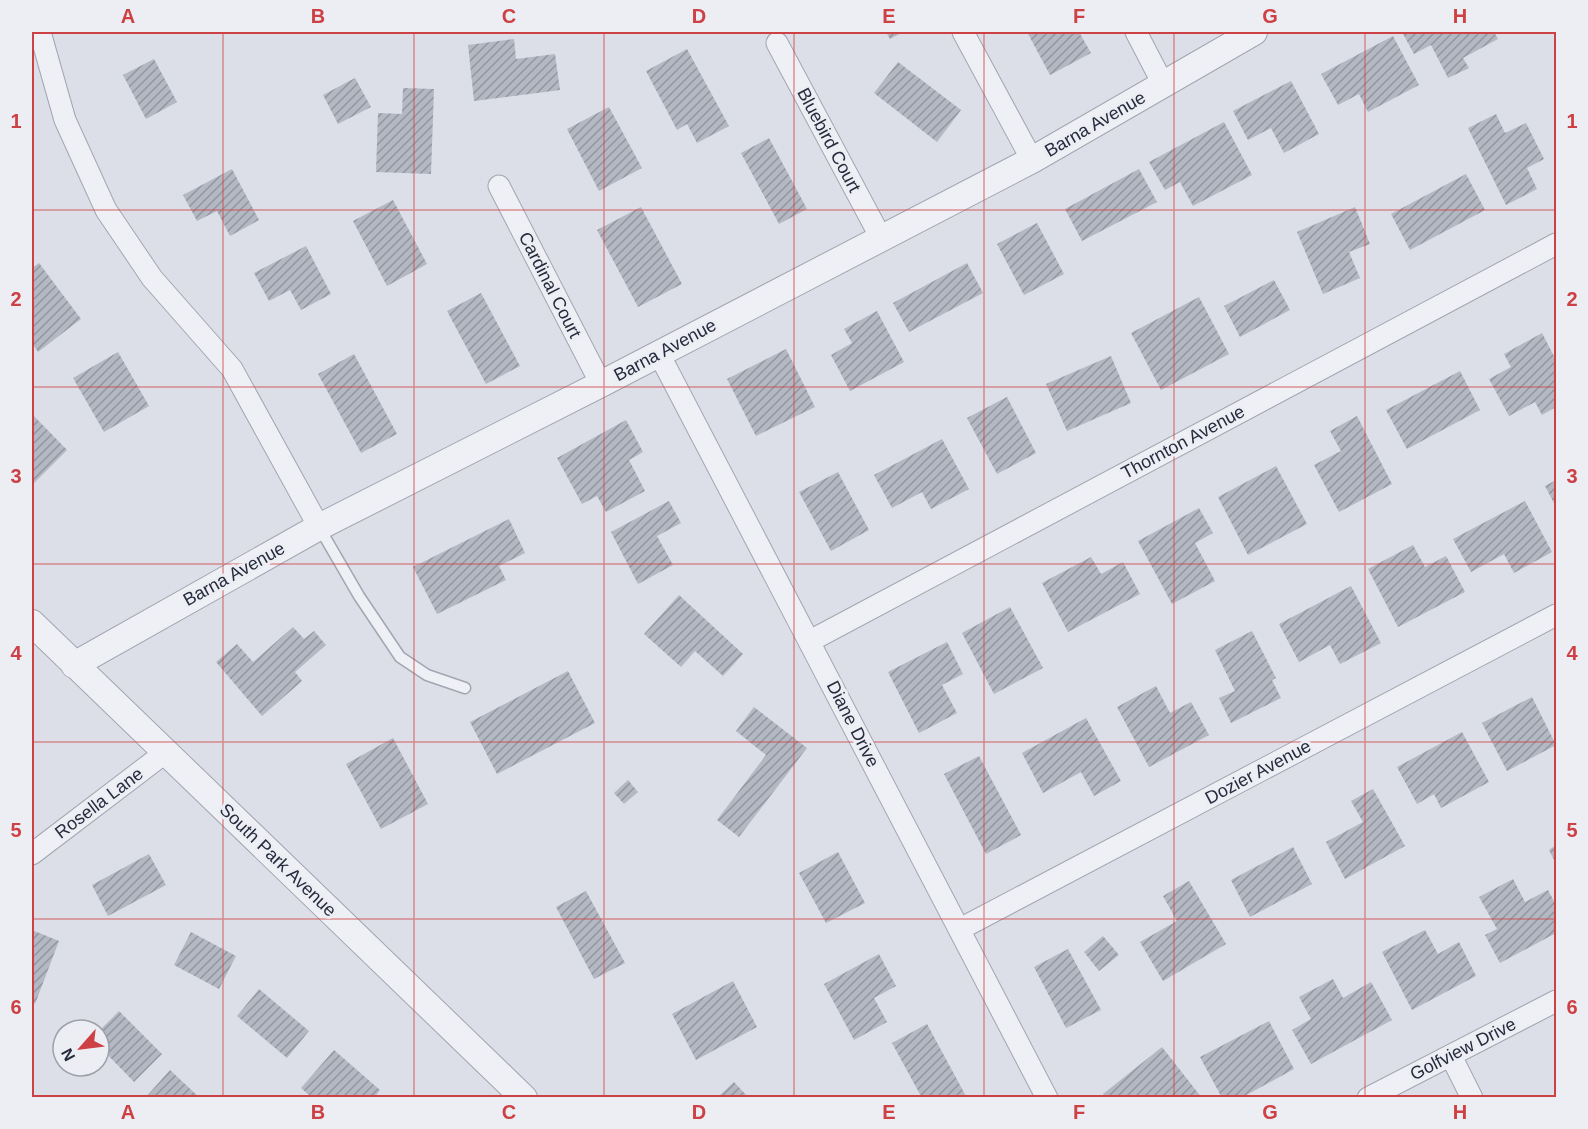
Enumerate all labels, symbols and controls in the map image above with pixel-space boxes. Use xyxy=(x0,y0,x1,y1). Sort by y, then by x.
text: A xyxy=(121,5,135,27)
text: B xyxy=(311,5,325,27)
text: C xyxy=(502,5,516,27)
text: D xyxy=(692,5,706,27)
text: E xyxy=(882,5,896,27)
text: F xyxy=(1073,5,1085,27)
text: G xyxy=(1262,5,1278,27)
text: H xyxy=(1453,5,1467,27)
street label: Bluebird Court xyxy=(793,85,865,195)
street label: Barna Avenue xyxy=(1041,87,1149,161)
text: 1 xyxy=(10,110,22,132)
text: 1 xyxy=(1566,110,1578,132)
street label: Cardinal Court xyxy=(515,229,585,341)
text: 2 xyxy=(10,288,22,310)
text: 2 xyxy=(1566,288,1578,310)
street label: Barna Avenue xyxy=(611,315,719,385)
street label: Thornton Avenue xyxy=(1118,401,1248,483)
text: 3 xyxy=(10,465,22,487)
text: 3 xyxy=(1566,465,1578,487)
street label: Barna Avenue xyxy=(180,538,288,610)
text: 4 xyxy=(10,642,22,664)
text: 4 xyxy=(1566,642,1578,664)
street label: Diane Drive xyxy=(823,678,883,770)
street label: Dozier Avenue xyxy=(1202,736,1314,808)
street label: Rosella Lane xyxy=(51,763,147,843)
street label: South Park Avenue xyxy=(216,799,340,921)
text: 5 xyxy=(10,819,22,841)
text: 5 xyxy=(1566,819,1578,841)
text: 6 xyxy=(10,996,22,1018)
text: 6 xyxy=(1566,996,1578,1018)
street label: Golfview Drive xyxy=(1407,1014,1519,1084)
north arrow xyxy=(51,1018,111,1078)
text: N xyxy=(58,1046,78,1064)
text: A xyxy=(121,1101,135,1123)
text: B xyxy=(311,1101,325,1123)
text: C xyxy=(502,1101,516,1123)
text: D xyxy=(692,1101,706,1123)
text: E xyxy=(882,1101,896,1123)
text: F xyxy=(1073,1101,1085,1123)
text: G xyxy=(1262,1101,1278,1123)
text: H xyxy=(1453,1101,1467,1123)

